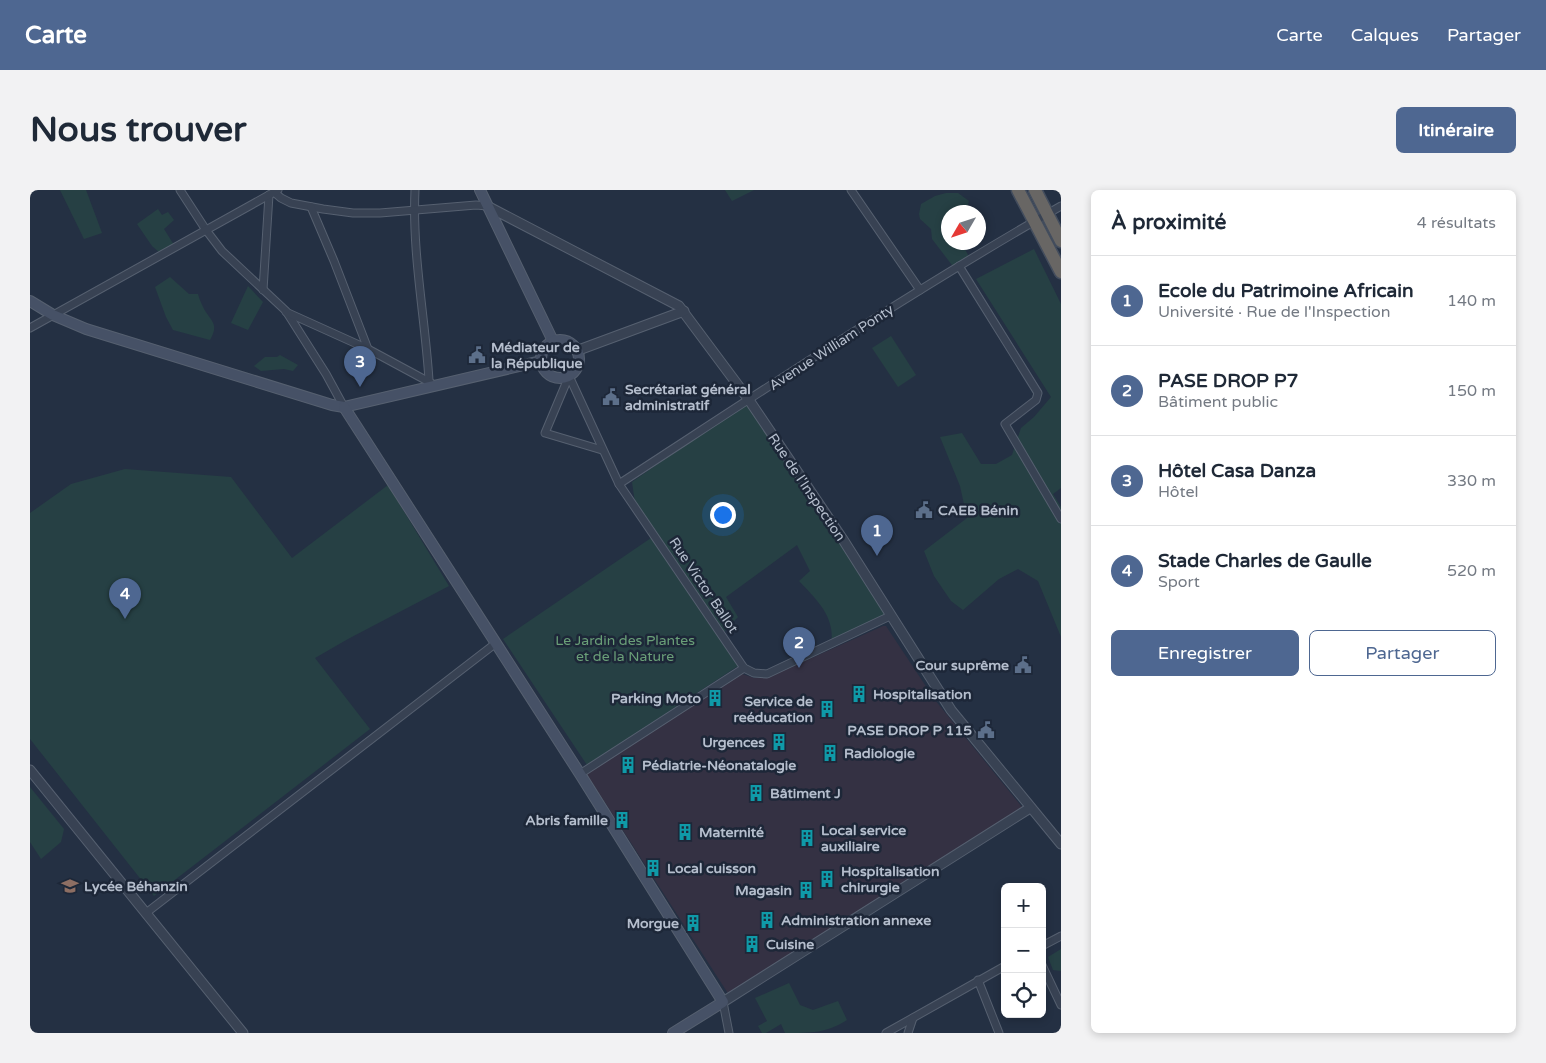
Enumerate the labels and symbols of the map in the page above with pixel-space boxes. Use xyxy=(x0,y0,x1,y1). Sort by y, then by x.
north arrow xyxy=(941,205,986,250)
street label: Avenue William Ponty xyxy=(766,301,897,394)
place label: Médiateur de la République xyxy=(491,339,582,372)
public building icon: Médiateur de la République xyxy=(467,345,487,365)
pin: 3 xyxy=(344,346,376,387)
place label: Secrétariat général administratif xyxy=(625,381,751,414)
public building icon: Secrétariat général administratif xyxy=(601,387,621,407)
street label: Rue de l'Inspection xyxy=(764,430,849,544)
public building icon: CAEB Bénin xyxy=(914,500,934,520)
your location xyxy=(710,502,736,528)
place label: CAEB Bénin xyxy=(938,502,1019,519)
pin: 1 xyxy=(861,515,893,556)
street label: Rue Victor Ballot xyxy=(665,534,742,637)
pin: 4 xyxy=(109,578,141,619)
pin: 2 xyxy=(783,627,815,668)
park label: Le Jardin des Plantes et de la Nature xyxy=(555,632,695,665)
public building icon: Cour suprême xyxy=(1013,655,1033,675)
place label: Cour suprême xyxy=(916,657,1009,674)
building icon: Hospitalisation xyxy=(849,684,869,704)
place label: Hospitalisation xyxy=(873,686,971,703)
building icon: Parking Moto xyxy=(705,688,725,708)
place label: Parking Moto xyxy=(611,690,701,707)
place label: Service de reéducation xyxy=(734,693,813,726)
building icon: Service de reéducation xyxy=(817,699,837,719)
public building icon: PASE DROP P 115 xyxy=(976,720,996,740)
place label: PASE DROP P 115 xyxy=(847,722,972,739)
building icon: Urgences xyxy=(769,732,789,752)
place label: Urgences xyxy=(702,734,765,751)
building icon: Radiologie xyxy=(820,743,840,763)
place label: Radiologie xyxy=(844,745,915,762)
building icon: Pédiatrie-Néonatalogie xyxy=(618,755,638,775)
place label: Pédiatrie-Néonatalogie xyxy=(642,757,796,774)
building icon: Bâtiment J xyxy=(746,783,766,803)
place label: Bâtiment J xyxy=(770,785,841,802)
building icon: Abris famille xyxy=(612,810,632,830)
place label: Abris famille xyxy=(525,812,608,829)
building icon: Maternité xyxy=(675,822,695,842)
place label: Local service auxiliaire xyxy=(821,822,906,855)
place label: Maternité xyxy=(699,824,764,841)
building icon: Local service auxiliaire xyxy=(797,828,817,848)
building icon: Local cuisson xyxy=(643,858,663,878)
place label: Local cuisson xyxy=(667,860,756,877)
place label: Hospitalisation chirurgie xyxy=(841,863,939,896)
building icon: Hospitalisation chirurgie xyxy=(817,869,837,889)
school or university icon: Lycée Béhanzin xyxy=(60,876,80,896)
place label: Lycée Béhanzin xyxy=(84,878,188,895)
building icon: Magasin xyxy=(796,880,816,900)
place label: Magasin xyxy=(735,882,792,899)
building icon: Administration annexe xyxy=(757,910,777,930)
place label: Administration annexe xyxy=(781,912,931,929)
building icon: Morgue xyxy=(683,913,703,933)
place label: Morgue xyxy=(627,915,679,932)
building icon: Cuisine xyxy=(742,934,762,954)
place label: Cuisine xyxy=(766,936,814,953)

